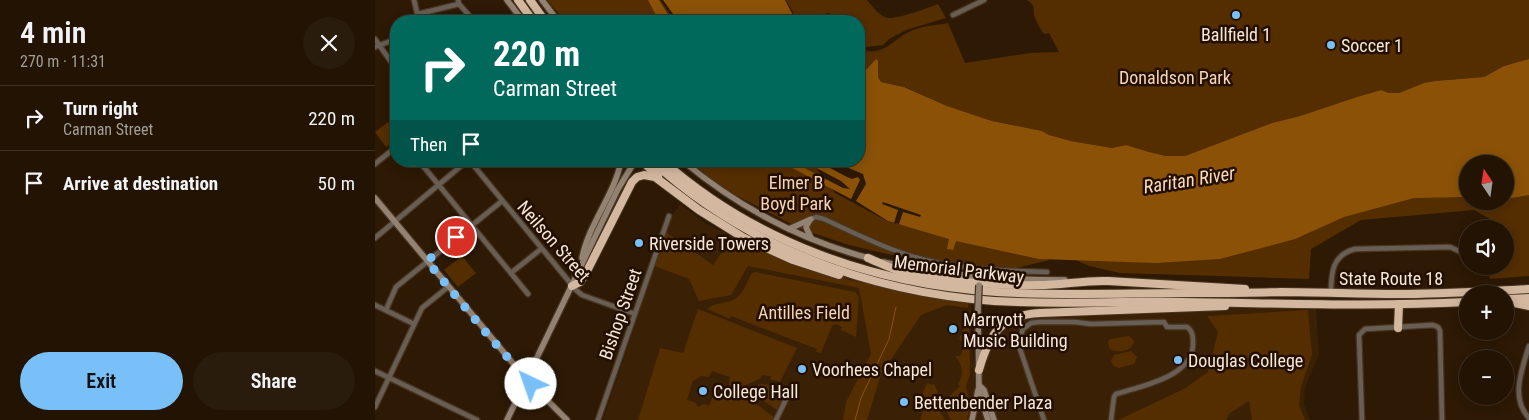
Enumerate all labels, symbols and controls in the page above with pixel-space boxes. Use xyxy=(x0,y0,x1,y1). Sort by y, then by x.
marker: Ballfield 1 xyxy=(1230,9,1242,21)
text: 4 min xyxy=(20,15,86,50)
button: close xyxy=(303,17,355,69)
place label: Ballfield 1 xyxy=(1201,24,1271,45)
text: 220 m xyxy=(493,34,580,75)
icon: right xyxy=(410,35,475,100)
place label: Soccer 1 xyxy=(1341,35,1403,56)
marker: Soccer 1 xyxy=(1325,39,1337,51)
text: 270 m · 11:31 xyxy=(20,52,106,71)
park label: Donaldson Park xyxy=(1119,67,1231,88)
text: Carman Street xyxy=(493,76,617,101)
text: Turn right xyxy=(63,97,138,120)
icon: right xyxy=(20,104,48,132)
text: 220 m xyxy=(308,107,355,130)
text: Carman Street xyxy=(63,120,153,139)
icon: arrive xyxy=(457,130,485,158)
text: Then xyxy=(410,133,447,156)
north arrow xyxy=(1459,155,1514,210)
map controls xyxy=(1459,155,1514,405)
water label: Raritan River xyxy=(1142,161,1237,199)
icon: arrive xyxy=(20,169,48,197)
text: Arrive at destination xyxy=(63,172,218,195)
text: 50 m xyxy=(318,172,355,195)
park label: Elmer B Boyd Park xyxy=(760,172,832,214)
street label: Neilson Street xyxy=(513,196,595,286)
pin xyxy=(435,216,477,258)
button: sound xyxy=(1459,220,1514,275)
icon: arrive xyxy=(442,223,470,251)
place label: Riverside Towers xyxy=(649,233,769,254)
marker: Riverside Towers xyxy=(633,237,645,249)
street label: Memorial Parkway xyxy=(893,251,1026,287)
street label: Bishop Street xyxy=(595,266,645,362)
street label: State Route 18 xyxy=(1339,268,1443,289)
button: + xyxy=(1459,285,1514,340)
park label: Antilles Field xyxy=(758,302,850,323)
place label: Marryott Music Building xyxy=(963,309,1068,351)
marker: Marryott Music Building xyxy=(947,323,959,335)
place label: Douglas College xyxy=(1188,350,1303,371)
button: − xyxy=(1459,350,1514,405)
button: Exit xyxy=(20,352,183,410)
button: Share xyxy=(193,352,355,410)
marker: Douglas College xyxy=(1172,354,1184,366)
position arrow xyxy=(504,357,556,409)
place label: Voorhees Chapel xyxy=(812,359,932,380)
marker: Voorhees Chapel xyxy=(796,363,808,375)
place label: College Hall xyxy=(713,381,798,402)
marker: College Hall xyxy=(697,385,709,397)
place label: Bettenbender Plaza xyxy=(914,392,1052,413)
marker: Bettenbender Plaza xyxy=(898,396,910,408)

